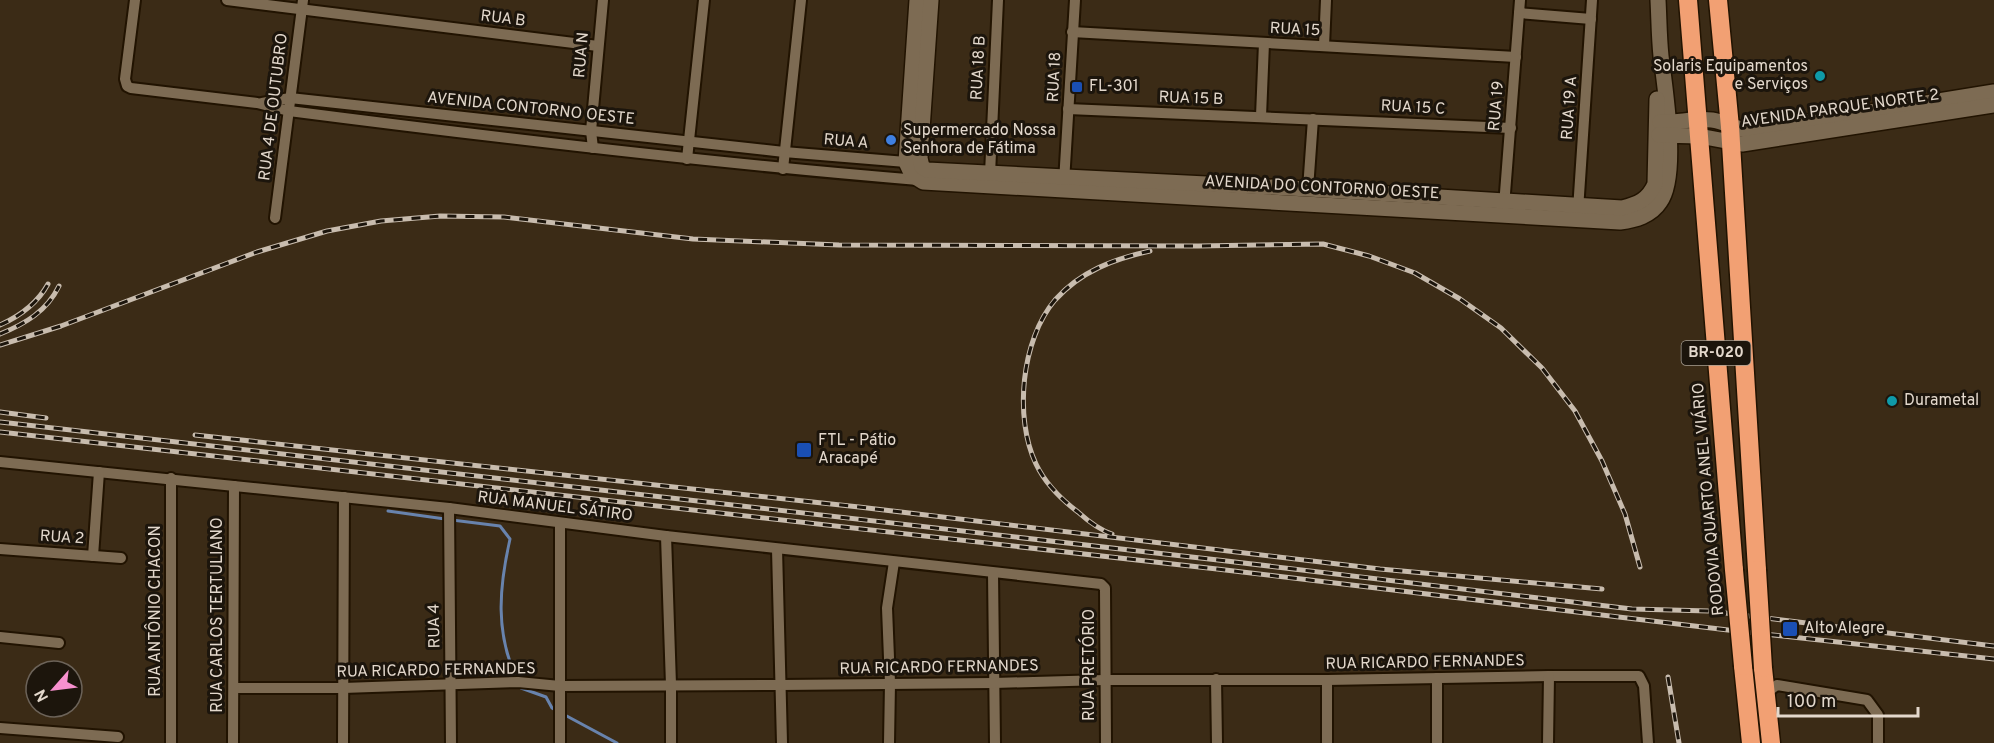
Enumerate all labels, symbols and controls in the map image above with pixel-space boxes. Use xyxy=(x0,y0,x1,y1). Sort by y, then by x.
street label: RUA B xyxy=(479,6,527,32)
street label: RUA 15 xyxy=(1269,19,1321,41)
street label: RUA N xyxy=(570,31,594,79)
street label: RUA 4 DE OUTUBRO xyxy=(255,32,293,182)
street label: RUA 18 B xyxy=(967,35,991,101)
street label: RUA 18 xyxy=(1044,51,1066,103)
place label: Solaris Equipamentos e Serviços xyxy=(1653,57,1808,95)
marker: Solaris Equipamentos e Serviços xyxy=(1813,69,1827,83)
street label: RUA 19 A xyxy=(1558,75,1582,141)
place label: FL-301 xyxy=(1089,77,1139,97)
marker: FL-301 xyxy=(1070,80,1084,94)
street label: RUA 19 xyxy=(1485,80,1509,132)
street label: AVENIDA PARQUE NORTE 2 xyxy=(1740,85,1940,133)
street label: AVENIDA CONTORNO OESTE xyxy=(426,88,636,130)
street label: RUA 15 B xyxy=(1158,88,1224,110)
street label: RUA 15 C xyxy=(1380,96,1446,120)
place label: Supermercado Nossa Senhora de Fátima xyxy=(903,121,1056,159)
street label: RUA A xyxy=(823,130,869,154)
marker: Supermercado Nossa Senhora de Fátima xyxy=(884,133,898,147)
street label: AVENIDA DO CONTORNO OESTE xyxy=(1204,172,1440,204)
road number: BR-020 xyxy=(1682,341,1750,365)
street label: RODOVIA QUARTO ANEL VIÁRIO xyxy=(1687,382,1729,617)
place label: Durametal xyxy=(1904,391,1979,411)
marker: Durametal xyxy=(1885,394,1899,408)
place label: FTL - Pátio Aracapé xyxy=(818,431,896,469)
marker: FTL - Pátio Aracapé xyxy=(795,441,813,459)
street label: RUA MANUEL SÁTIRO xyxy=(476,486,634,526)
street label: RUA CARLOS TERTULIANO xyxy=(208,517,228,713)
street label: RUA ANTÔNIO CHACON xyxy=(144,525,166,697)
street label: RUA 2 xyxy=(39,526,85,550)
street label: RUA 4 xyxy=(425,603,445,649)
street label: RUA PRETÓRIO xyxy=(1078,609,1100,721)
place label: Alto Alegre xyxy=(1804,619,1885,639)
marker: Alto Alegre xyxy=(1781,620,1799,638)
street label: RUA RICARDO FERNANDES xyxy=(1325,651,1525,675)
street label: RUA RICARDO FERNANDES xyxy=(839,656,1039,680)
north arrow xyxy=(24,659,84,719)
street label: RUA RICARDO FERNANDES xyxy=(336,659,536,683)
scale bar xyxy=(1778,680,1918,718)
text: N xyxy=(31,685,54,705)
text: 100 m xyxy=(1787,691,1836,714)

